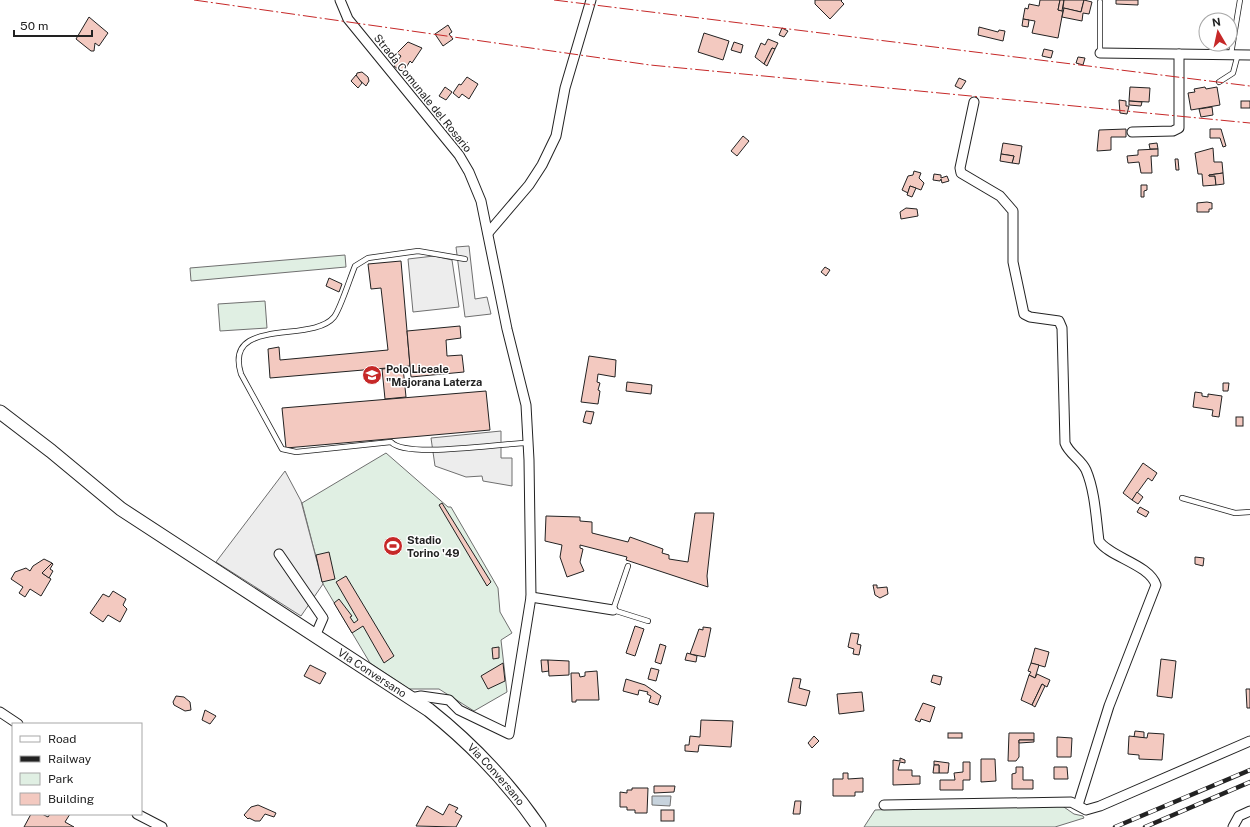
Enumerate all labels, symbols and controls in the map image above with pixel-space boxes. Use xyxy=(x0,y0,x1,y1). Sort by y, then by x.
scale bar xyxy=(14,12,92,38)
north arrow xyxy=(1198,12,1238,52)
text: N xyxy=(1211,16,1222,29)
text: 50 m xyxy=(20,19,48,33)
street label: Strada Comunale del Rosario xyxy=(372,32,474,154)
place label: Polo Liceale "Majorana Laterza xyxy=(386,363,482,388)
school or university icon: Polo Liceale "Majorana Laterza xyxy=(361,364,383,386)
place label: Stadio Torino '49 xyxy=(407,534,459,559)
sports icon: Stadio Torino '49 xyxy=(382,535,404,557)
street label: VIa Conversano xyxy=(336,646,409,700)
legend xyxy=(12,723,142,815)
text: Road xyxy=(48,732,76,746)
street label: Via Conversano xyxy=(465,741,527,808)
text: Railway xyxy=(48,752,92,766)
text: Park xyxy=(48,772,74,786)
text: Building xyxy=(48,792,94,806)

